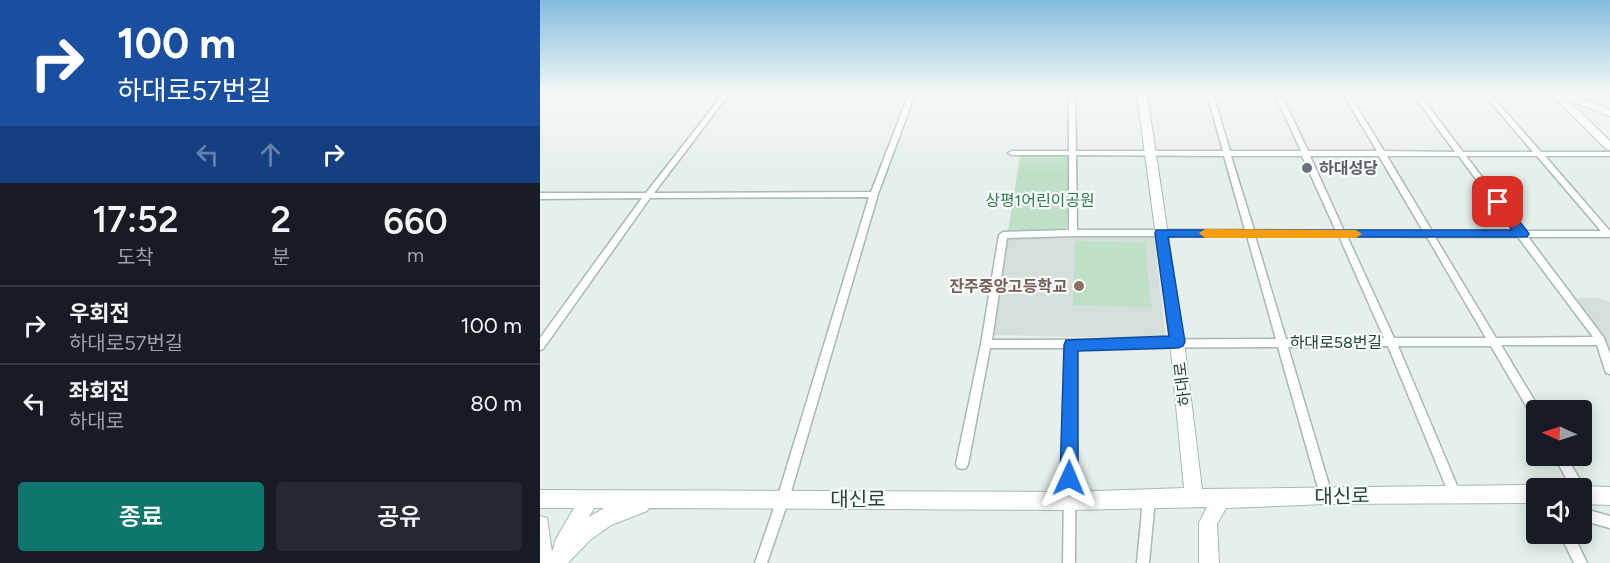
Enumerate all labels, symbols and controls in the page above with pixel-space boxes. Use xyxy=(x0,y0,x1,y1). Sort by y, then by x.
text: 100 m xyxy=(117,18,236,69)
icon: right xyxy=(18,24,96,102)
text: 하대로57번길 xyxy=(117,74,271,107)
icon: left xyxy=(191,138,224,171)
icon: ahead xyxy=(254,138,287,171)
icon: right xyxy=(317,138,350,171)
place label: 하대성당 xyxy=(1319,159,1378,178)
marker: 하대성당 xyxy=(1300,161,1314,175)
pin xyxy=(1472,176,1523,227)
icon: arrive xyxy=(1481,185,1514,218)
park label: 상평1어린이공원 xyxy=(985,191,1095,210)
text: 17:52 xyxy=(92,198,178,241)
text: 2 xyxy=(271,198,291,241)
text: 660 xyxy=(383,200,448,243)
text: m xyxy=(407,243,424,267)
text: 도착 xyxy=(117,245,154,269)
text: 분 xyxy=(272,245,290,269)
place label: 잔주중앙고등학교 xyxy=(949,277,1067,296)
marker: 잔주중앙고등학교 xyxy=(1072,279,1086,293)
text: 우회전 xyxy=(69,300,130,327)
icon: right xyxy=(18,309,51,342)
text: 100 m xyxy=(461,312,522,339)
text: 하대로57번길 xyxy=(69,331,183,355)
street label: 하대로58번길 xyxy=(1290,333,1382,352)
street label: 하대로 xyxy=(1170,361,1195,407)
text: 좌회전 xyxy=(69,378,130,405)
icon: left xyxy=(18,387,51,420)
text: 80 m xyxy=(470,390,522,417)
north arrow xyxy=(1526,400,1592,466)
map controls xyxy=(1526,400,1592,544)
text: 하대로 xyxy=(69,409,124,433)
position arrow xyxy=(1037,446,1101,510)
button: sound xyxy=(1526,478,1592,544)
button: 종료 xyxy=(18,482,264,551)
button: 공유 xyxy=(276,482,522,551)
street label: 대신로 xyxy=(1314,484,1370,508)
street label: 대신로 xyxy=(830,487,886,511)

